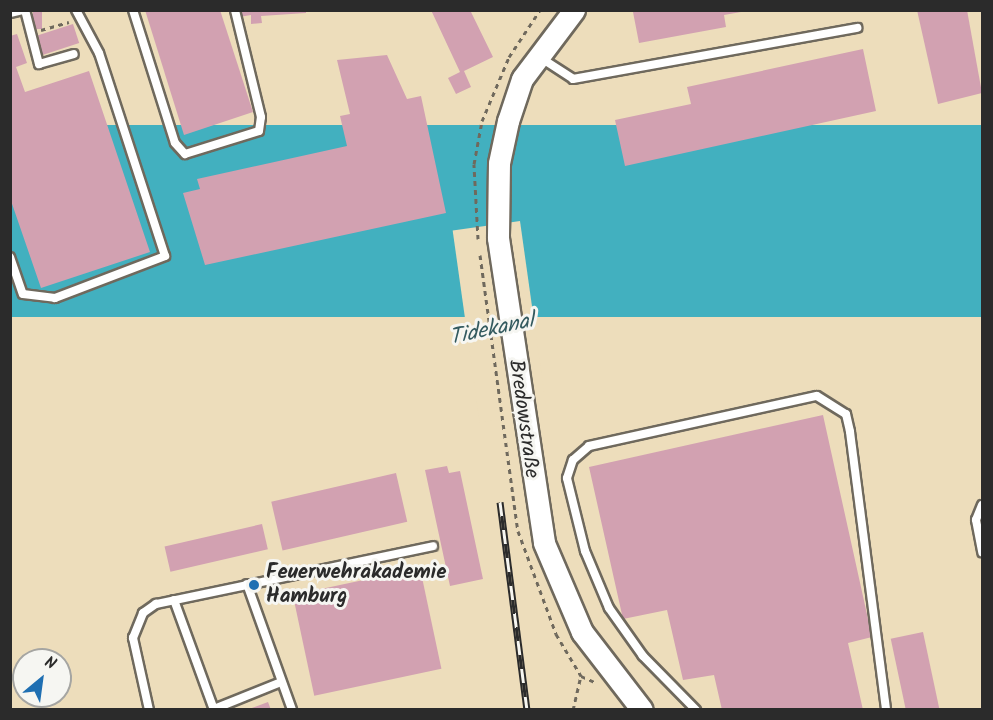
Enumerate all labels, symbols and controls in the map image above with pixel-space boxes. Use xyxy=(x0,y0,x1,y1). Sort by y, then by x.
water label: Tidekanal xyxy=(447,308,537,352)
street label: Bredowstraße xyxy=(502,358,544,480)
place label: Feuerwehrakademie Hamburg xyxy=(266,560,447,610)
marker: Feuerwehrakademie Hamburg xyxy=(247,578,261,592)
north arrow xyxy=(12,648,72,708)
text: N xyxy=(40,650,60,677)

